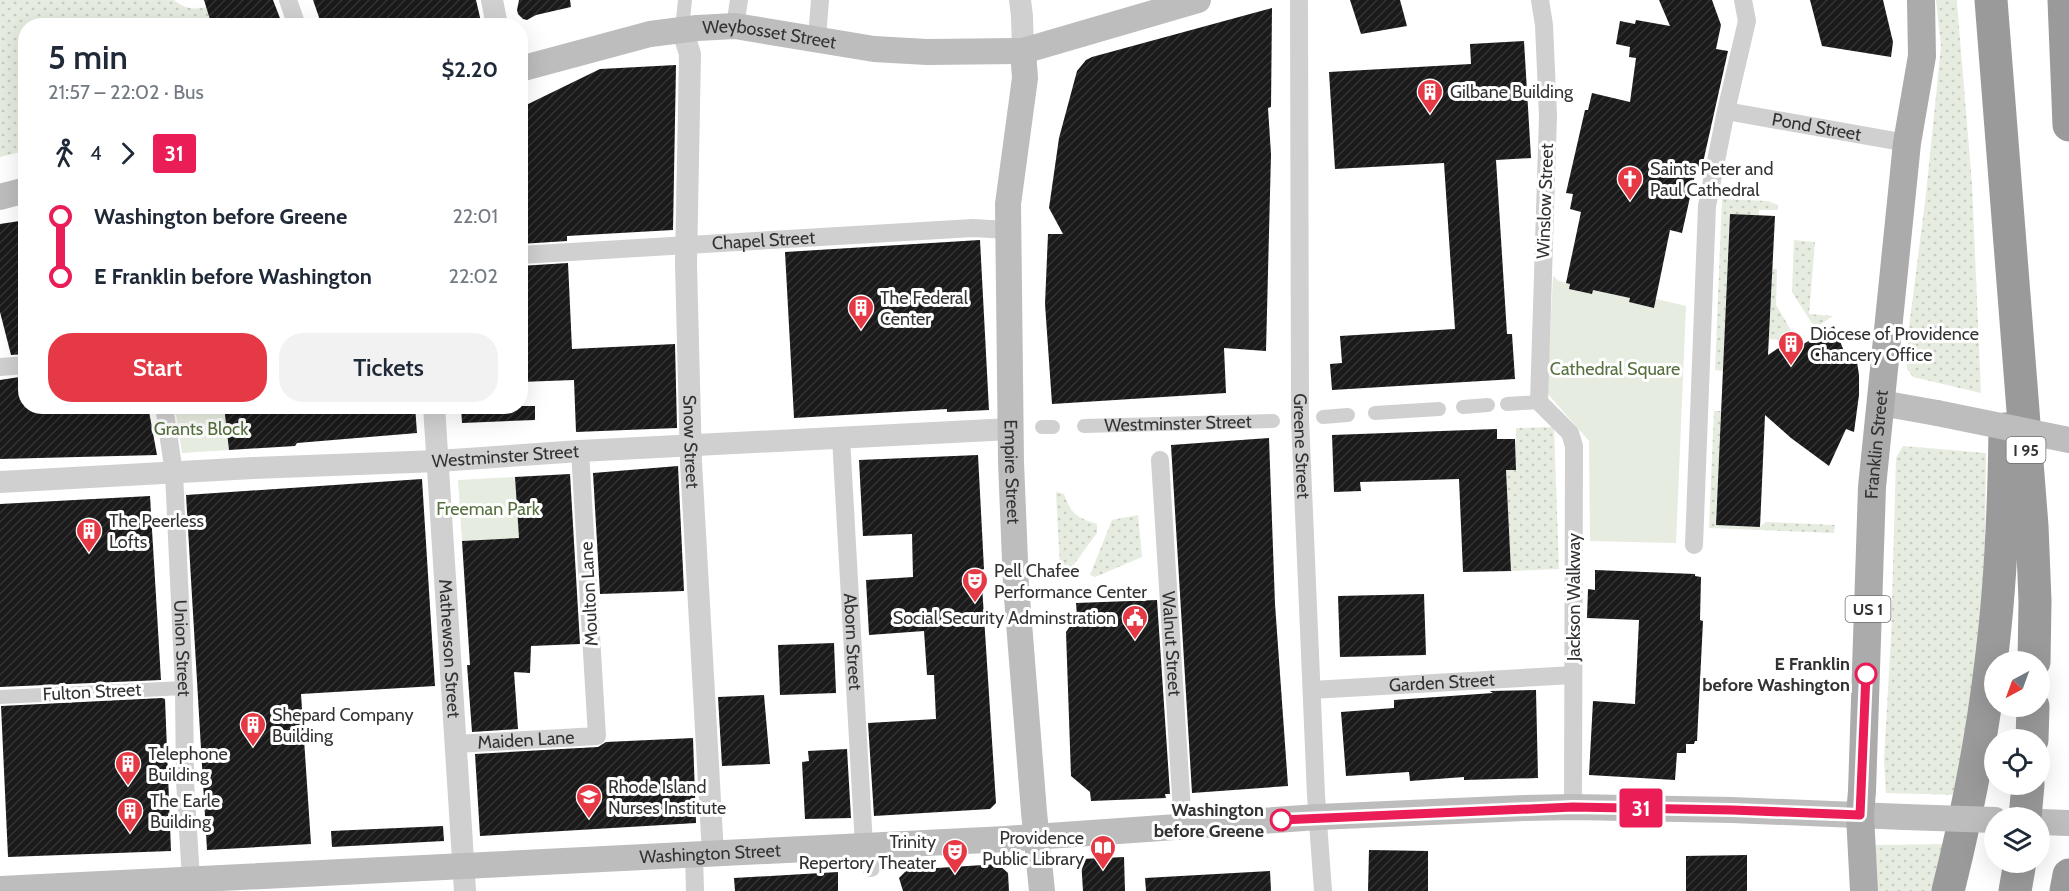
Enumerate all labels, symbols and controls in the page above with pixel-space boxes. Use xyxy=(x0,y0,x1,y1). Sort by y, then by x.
street label: Weybosset Street xyxy=(702,15,838,54)
text: 5 min xyxy=(48,37,128,77)
text: $2.20 xyxy=(442,56,498,83)
building icon: Gilbane Building xyxy=(1415,77,1445,115)
text: 21:57 – 22:02 · Bus xyxy=(48,80,204,104)
place label: Gilbane Building xyxy=(1450,81,1574,103)
street label: Pond Street xyxy=(1770,108,1863,146)
icon: walk xyxy=(48,137,81,170)
icon: forward xyxy=(111,137,144,170)
text: 4 xyxy=(90,141,102,165)
text: 31 xyxy=(165,141,184,166)
street label: Winslow Street xyxy=(1532,143,1558,259)
place label: Saints Peter and Paul Cathedral xyxy=(1650,158,1773,201)
church icon: Saints Peter and Paul Cathedral xyxy=(1615,164,1645,202)
text: Washington before Greene xyxy=(94,203,347,230)
text: 22:01 xyxy=(452,204,498,228)
street label: Chapel Street xyxy=(711,226,816,255)
text: E Franklin before Washington xyxy=(94,263,372,290)
text: 22:02 xyxy=(448,264,498,288)
place label: The Federal Center xyxy=(880,287,969,330)
building icon: The Federal Center xyxy=(846,293,876,331)
place label: Diocese of Providence Chancery Office xyxy=(1810,323,1979,366)
building icon: Diocese of Providence Chancery Office xyxy=(1776,329,1806,367)
button: Start xyxy=(48,333,267,402)
button: Tickets xyxy=(279,333,498,402)
park label: Cathedral Square xyxy=(1550,358,1680,380)
street label: Franklin Street xyxy=(1861,389,1893,499)
street label: Greene Street xyxy=(1289,393,1314,499)
street label: Snow Street xyxy=(678,395,703,489)
street label: Westminster Street xyxy=(1104,411,1252,436)
park label: Grants Block xyxy=(154,418,249,440)
street label: Empire Street xyxy=(1000,419,1025,524)
road number: I 95 xyxy=(2006,437,2046,463)
street label: Westminster Street xyxy=(431,440,580,472)
park label: Freeman Park xyxy=(436,498,541,520)
place label: The Peerless Lofts xyxy=(109,510,204,553)
building icon: The Peerless Lofts xyxy=(74,516,104,554)
street label: Jackson Walkway xyxy=(1563,533,1585,662)
street label: Moulton Lane xyxy=(575,541,603,647)
place label: Pell Chafee Performance Center xyxy=(994,560,1147,603)
theatre icon: Pell Chafee Performance Center xyxy=(960,566,990,604)
street label: Mathewson Street xyxy=(434,578,465,719)
street label: Walnut Street xyxy=(1157,590,1186,697)
street label: Aborn Street xyxy=(839,593,866,691)
road number: US 1 xyxy=(1846,596,1890,622)
street label: Union Street xyxy=(169,599,195,697)
public building icon: Social Security Adminstration xyxy=(1120,603,1150,641)
place label: Social Security Adminstration xyxy=(893,607,1116,629)
north arrow xyxy=(1984,651,2050,717)
map controls xyxy=(1984,651,2050,873)
place label: E Franklin before Washington xyxy=(1702,653,1850,696)
marker: E Franklin before Washington xyxy=(1855,663,1877,685)
street label: Garden Street xyxy=(1388,669,1495,697)
street label: Fulton Street xyxy=(42,678,142,706)
place label: Shepard Company Building xyxy=(272,704,414,747)
building icon: Shepard Company Building xyxy=(238,710,268,748)
street label: Maiden Lane xyxy=(477,726,575,754)
button: locate xyxy=(1984,729,2050,795)
place label: Telephone Building xyxy=(148,743,228,786)
building icon: Telephone Building xyxy=(113,749,143,787)
place label: Rhode Island Nurses Institute xyxy=(608,776,726,819)
school or university icon: Rhode Island Nurses Institute xyxy=(574,782,604,820)
line badge: 31 xyxy=(1614,788,1668,828)
place label: The Earle Building xyxy=(150,790,220,833)
building icon: The Earle Building xyxy=(115,796,145,834)
text: 31 xyxy=(1631,796,1651,821)
place label: Washington before Greene xyxy=(1154,799,1264,842)
button: layers xyxy=(1984,807,2050,873)
marker: Washington before Greene xyxy=(1270,809,1292,831)
place label: Providence Public Library xyxy=(982,827,1084,870)
place label: Trinity Repertory Theater xyxy=(799,831,936,874)
library icon: Providence Public Library xyxy=(1088,833,1118,871)
theatre icon: Trinity Repertory Theater xyxy=(940,837,970,875)
street label: Washington Street xyxy=(639,839,781,868)

